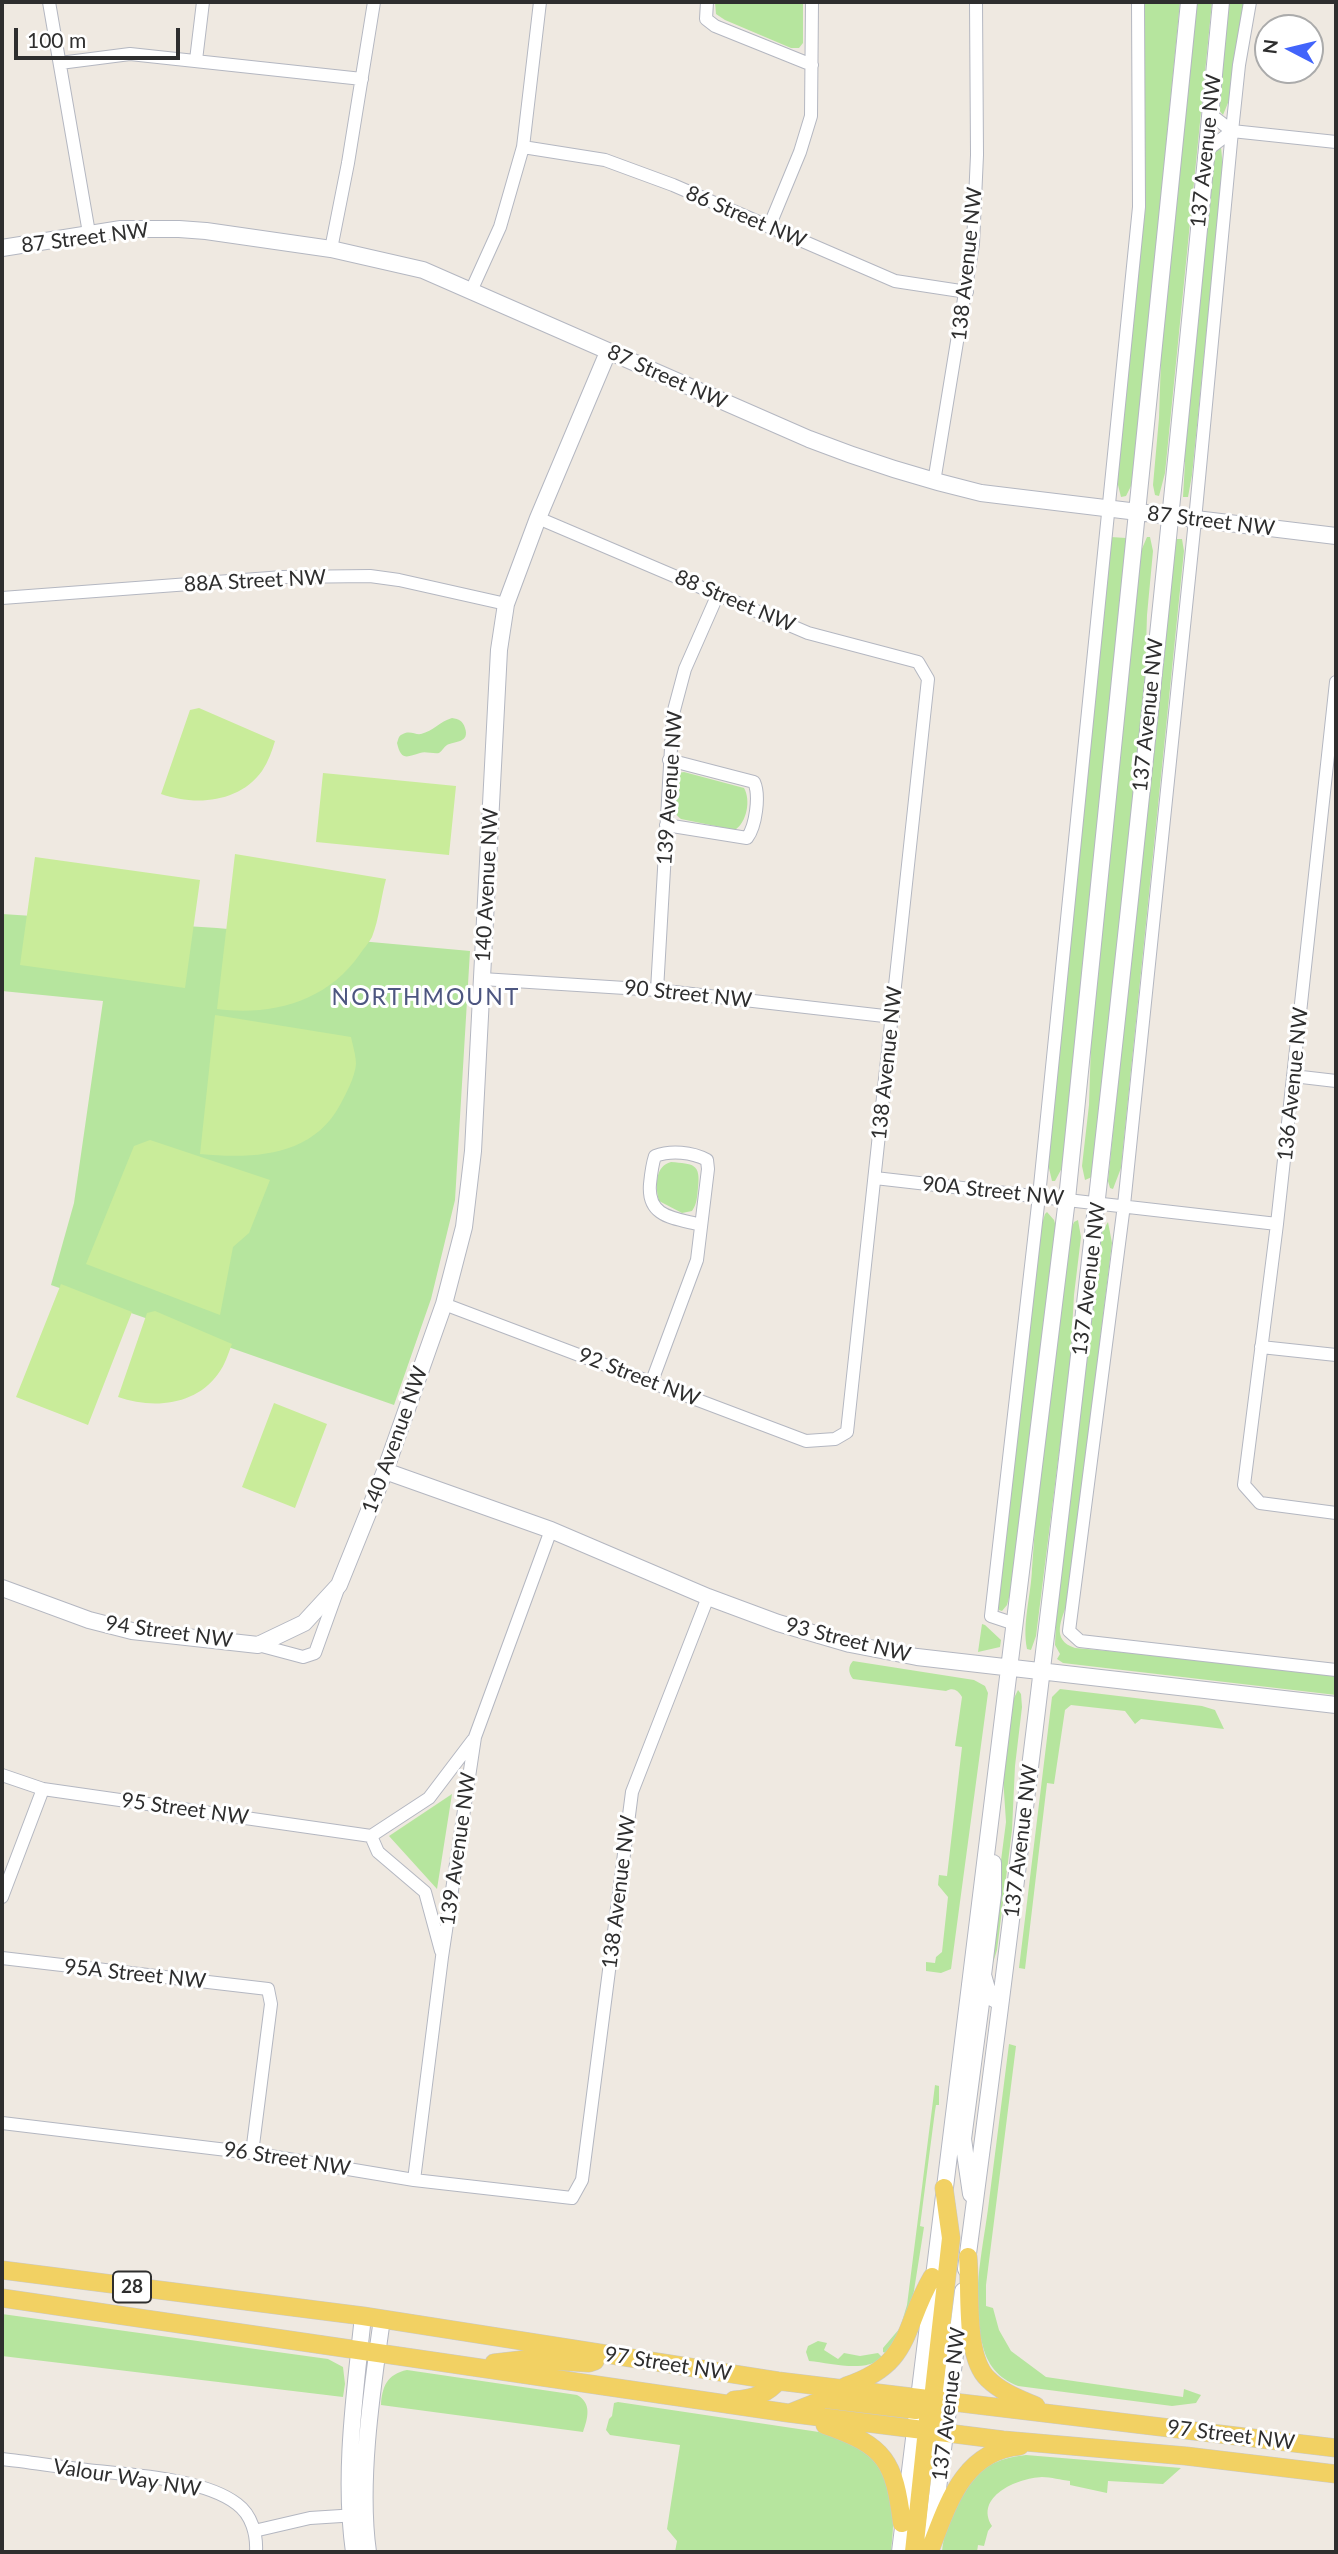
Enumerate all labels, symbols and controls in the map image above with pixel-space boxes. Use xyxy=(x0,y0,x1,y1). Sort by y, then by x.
scale bar xyxy=(18,14,184,58)
north arrow xyxy=(1254,14,1324,84)
text: 100 m xyxy=(27,27,86,52)
text: N xyxy=(1257,38,1282,55)
street label: 137 Avenue NW xyxy=(1185,73,1227,229)
street label: 86 Street NW xyxy=(682,180,810,254)
street label: 138 Avenue NW xyxy=(946,186,988,342)
street label: 87 Street NW xyxy=(20,218,150,258)
street label: 87 Street NW xyxy=(603,339,731,415)
street label: 87 Street NW xyxy=(1146,501,1276,541)
street label: 88 Street NW xyxy=(671,564,799,638)
street label: 88A Street NW xyxy=(183,565,327,597)
street label: 137 Avenue NW xyxy=(1127,637,1169,793)
street label: 139 Avenue NW xyxy=(652,710,688,866)
street label: 140 Avenue NW xyxy=(470,807,504,963)
street label: 90 Street NW xyxy=(623,975,753,1013)
district label: NORTHMOUNT xyxy=(333,984,519,1012)
street label: 138 Avenue NW xyxy=(866,985,908,1141)
street label: 136 Avenue NW xyxy=(1272,1006,1314,1162)
street label: 90A Street NW xyxy=(921,1171,1065,1211)
street label: 137 Avenue NW xyxy=(1067,1201,1111,1357)
street label: 92 Street NW xyxy=(575,1342,703,1412)
street label: 140 Avenue NW xyxy=(357,1363,433,1517)
street label: 94 Street NW xyxy=(104,1611,234,1653)
street label: 93 Street NW xyxy=(783,1612,913,1668)
street label: 137 Avenue NW xyxy=(999,1763,1043,1919)
street label: 139 Avenue NW xyxy=(435,1771,481,1927)
street label: 95 Street NW xyxy=(120,1788,250,1830)
street label: 138 Avenue NW xyxy=(597,1814,641,1970)
street label: 95A Street NW xyxy=(63,1954,207,1994)
street label: 96 Street NW xyxy=(222,2137,352,2181)
road number: 28 xyxy=(113,2272,151,2302)
street label: 137 Avenue NW xyxy=(927,2326,971,2482)
street label: 97 Street NW xyxy=(603,2342,733,2386)
street label: 97 Street NW xyxy=(1166,2415,1296,2455)
street label: Valour Way NW xyxy=(51,2454,203,2502)

